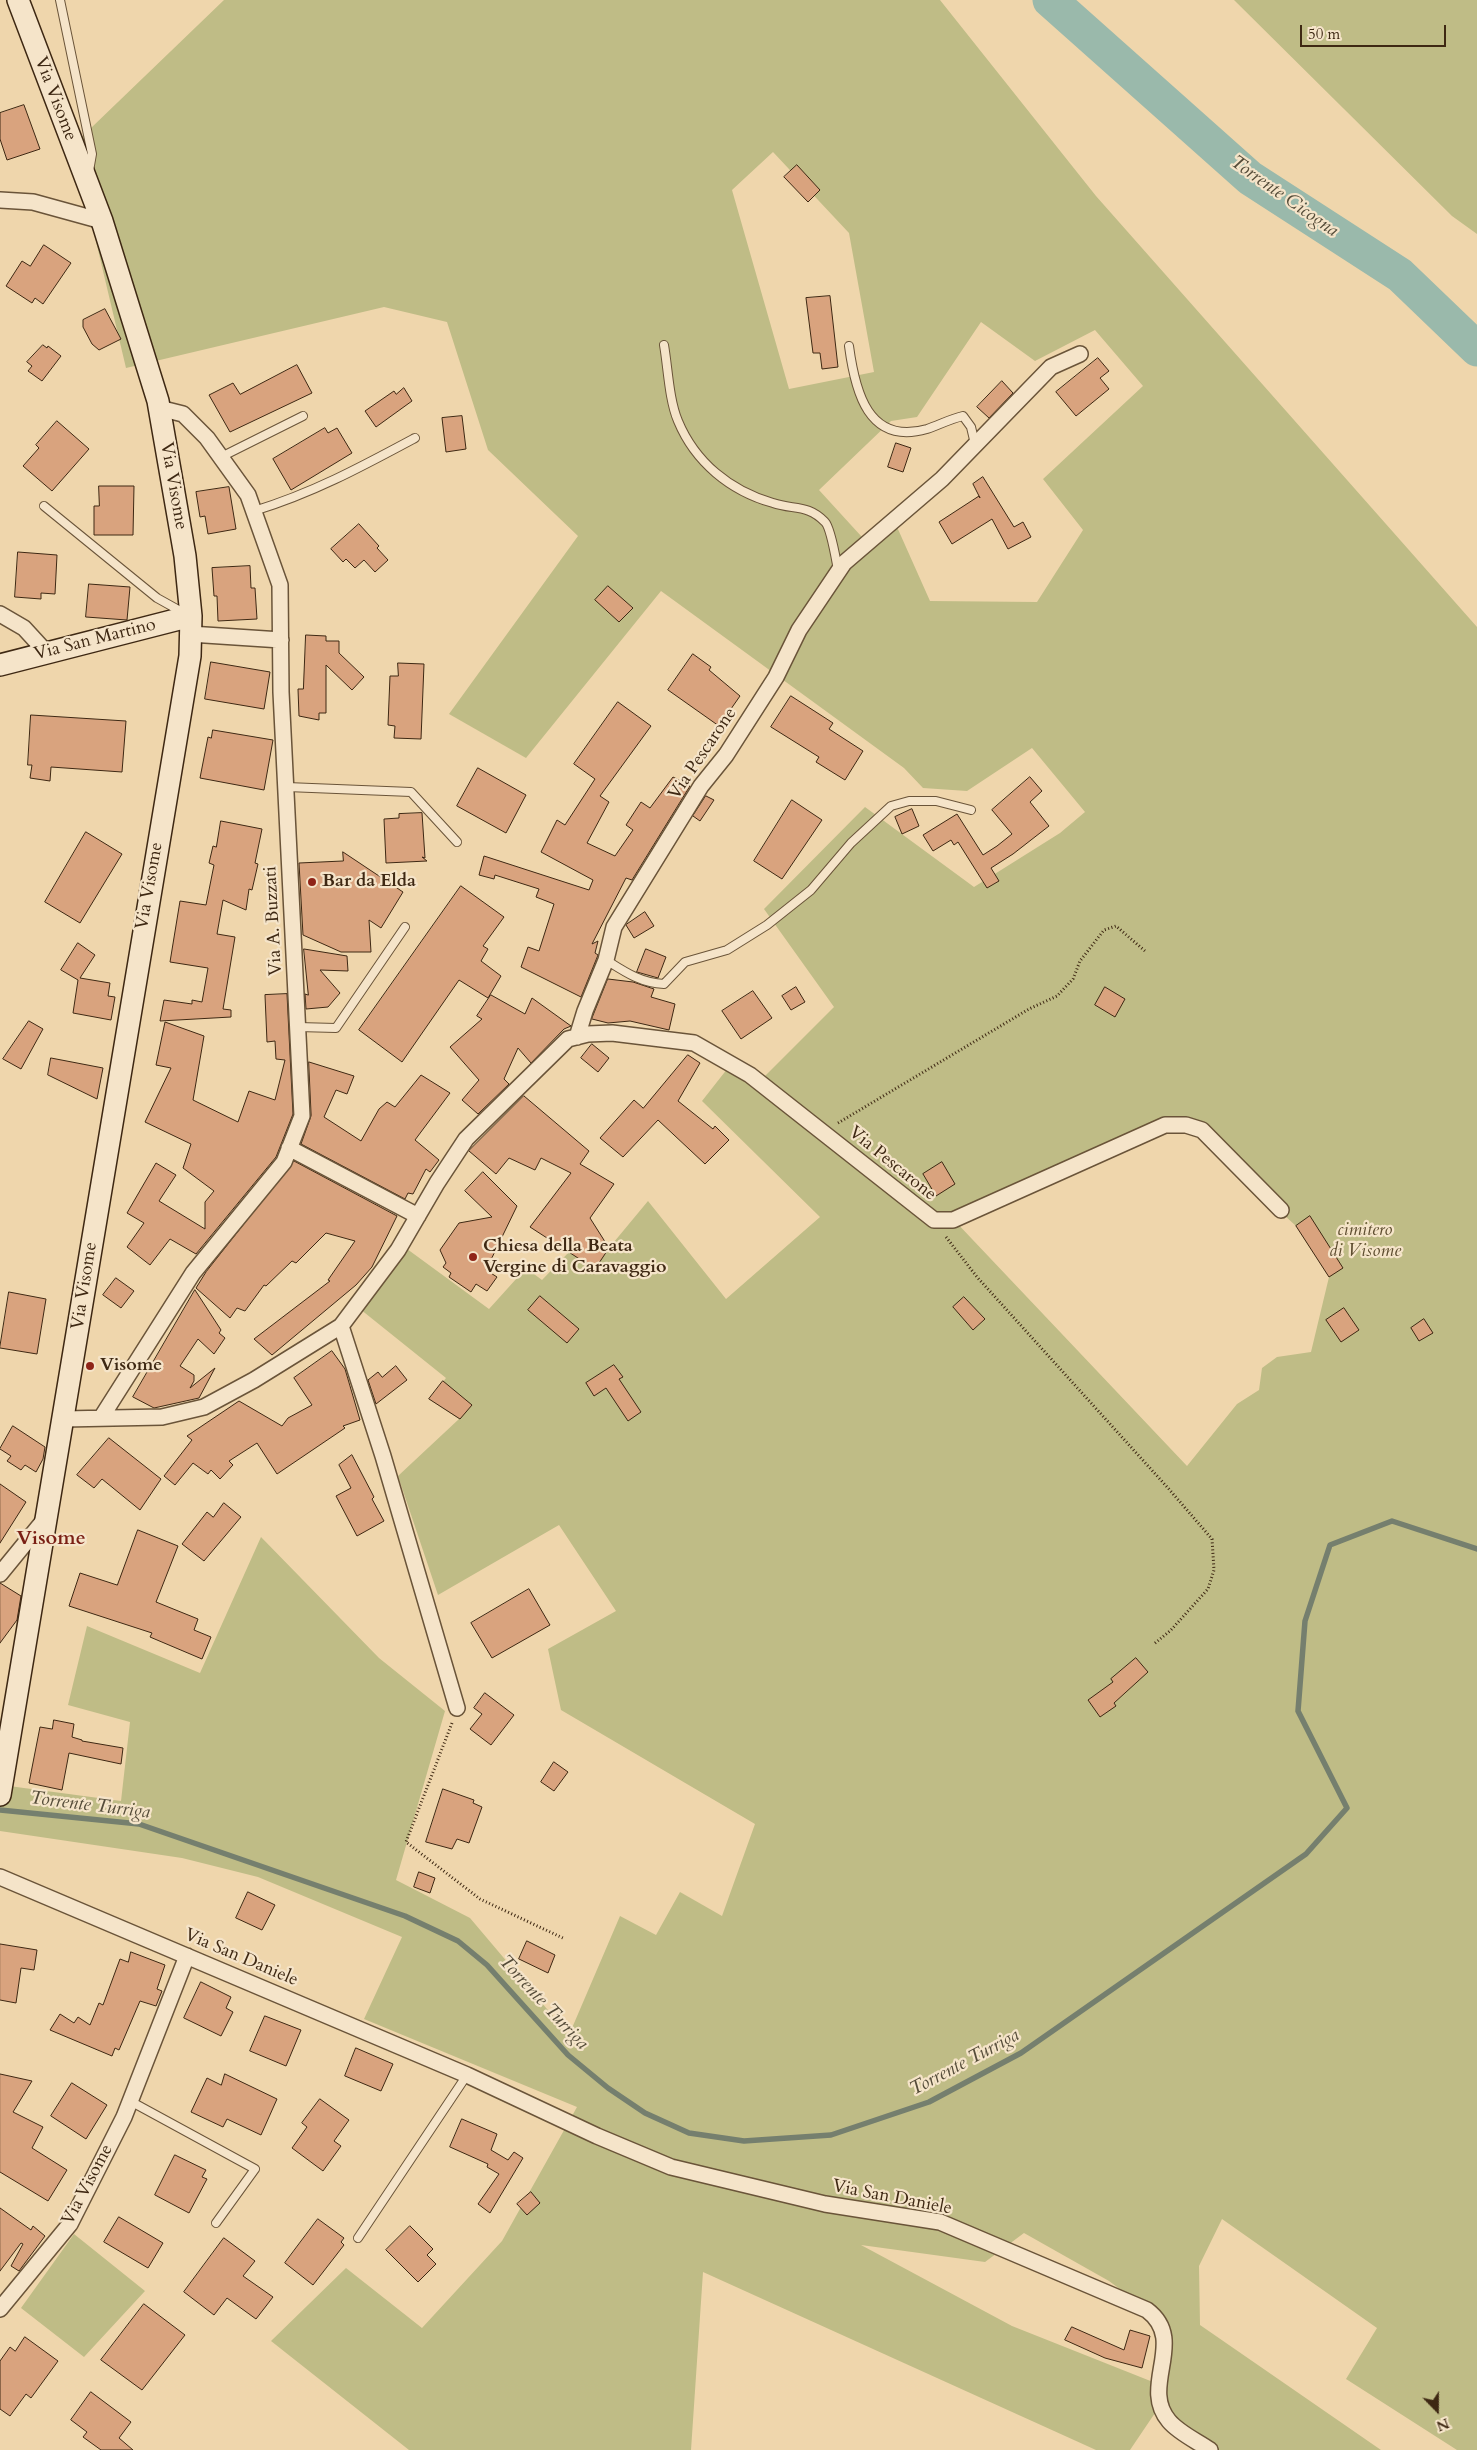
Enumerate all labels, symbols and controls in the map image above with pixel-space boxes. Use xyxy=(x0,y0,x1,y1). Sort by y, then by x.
scale bar xyxy=(1302,15,1448,47)
text: 50 m xyxy=(1308,24,1340,44)
street label: Via Visome xyxy=(29,54,81,144)
water label: Torrente Cicogna xyxy=(1226,151,1342,243)
street label: Via Visome xyxy=(155,441,191,531)
street label: Via San Martino xyxy=(32,614,158,666)
street label: Via Pescarone xyxy=(664,704,742,804)
street label: Via Visome xyxy=(132,841,168,931)
street label: Via A. Buzzati xyxy=(260,866,288,976)
place label: Bar da Elda xyxy=(322,871,416,893)
marker: Bar da Elda xyxy=(306,876,318,888)
street label: Via Pescarone xyxy=(844,1122,940,1206)
park label: cimitero di Visome xyxy=(1329,1220,1401,1262)
place label: Chiesa della Beata Vergine di Caravaggio xyxy=(483,1236,667,1278)
street label: Via Visome xyxy=(67,1241,103,1331)
marker: Chiesa della Beata Vergine di Caravaggio xyxy=(467,1251,479,1263)
place label: Visome xyxy=(100,1355,162,1377)
marker: Visome xyxy=(84,1360,96,1372)
district label: Visome xyxy=(16,1527,86,1551)
water label: Torrente Turriga xyxy=(29,1787,151,1825)
street label: Via San Daniele xyxy=(181,1924,301,1992)
water label: Torrente Turriga xyxy=(493,1951,593,2055)
water label: Torrente Turriga xyxy=(906,2025,1024,2101)
street label: Via Visome xyxy=(58,2141,118,2229)
street label: Via San Daniele xyxy=(830,2176,954,2220)
north arrow xyxy=(1412,2385,1462,2435)
text: N xyxy=(1434,2413,1452,2435)

